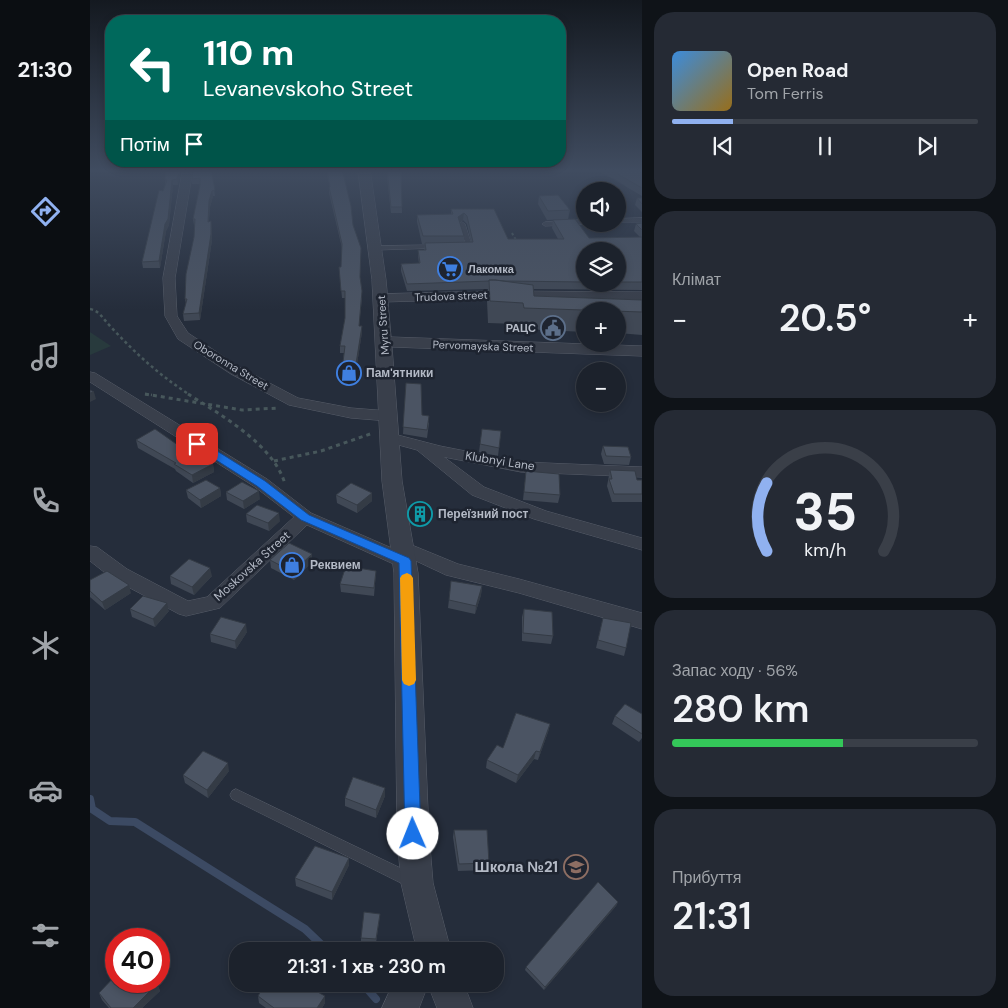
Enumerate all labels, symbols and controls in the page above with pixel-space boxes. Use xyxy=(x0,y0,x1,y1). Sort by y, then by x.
text: 110 m xyxy=(203,30,294,76)
icon: left xyxy=(120,35,185,100)
text: 21:30 xyxy=(17,55,73,84)
text: Open Road xyxy=(747,58,849,83)
text: Levanevskoho Street xyxy=(203,74,413,103)
text: Tom Ferris xyxy=(747,83,824,104)
icon: arrive xyxy=(180,130,208,158)
text: Потім xyxy=(120,132,170,157)
icon: previous xyxy=(709,132,737,160)
icon: pause xyxy=(811,132,839,160)
icon: next xyxy=(913,132,941,160)
map controls xyxy=(576,182,626,412)
button: sound xyxy=(576,182,626,232)
icon: directions xyxy=(28,194,63,229)
button: layers xyxy=(576,242,626,292)
supermarket icon: Лакомка xyxy=(437,256,463,282)
place label: Лакомка xyxy=(468,262,515,276)
text: Клімат xyxy=(672,269,721,290)
street label: Trudova street xyxy=(414,288,488,304)
text: 20.5° xyxy=(779,293,871,343)
street label: Myru Street xyxy=(374,295,392,355)
text: − xyxy=(672,301,687,338)
text: + xyxy=(963,301,978,338)
button: + xyxy=(576,302,626,352)
public building icon: РАЦС xyxy=(540,315,566,341)
place label: РАЦС xyxy=(506,321,536,335)
street label: Oboronna Street xyxy=(191,337,271,393)
street label: Pervomayska Street xyxy=(432,337,534,355)
icon: music xyxy=(28,339,63,374)
shop icon: Пам'ятники xyxy=(336,360,362,386)
button: − xyxy=(576,362,626,412)
place label: Пам'ятники xyxy=(366,365,433,381)
pin xyxy=(176,423,218,465)
icon: arrive xyxy=(183,430,211,458)
street label: Klubnyi Lane xyxy=(464,448,536,474)
text: 35 xyxy=(793,478,857,546)
icon: phone xyxy=(28,483,63,518)
building icon: Переїзний пост xyxy=(407,501,433,527)
place label: Переїзний пост xyxy=(438,506,529,522)
street label: Moskovska Street xyxy=(210,527,294,605)
text: km/h xyxy=(804,538,846,562)
shop icon: Реквием xyxy=(279,552,305,578)
place label: Реквием xyxy=(310,557,361,573)
icon: climate xyxy=(28,628,63,663)
text: Запас ходу · 56% xyxy=(672,660,798,681)
text: 280 km xyxy=(672,684,809,734)
icon: car xyxy=(28,773,63,808)
position arrow xyxy=(386,807,438,859)
school or university icon: Школа №21 xyxy=(563,854,589,880)
place label: Школа №21 xyxy=(475,857,558,877)
text: Прибуття xyxy=(672,867,741,888)
text: 21:31 xyxy=(672,891,752,941)
icon: filters xyxy=(28,918,63,953)
speed limit sign: 40 xyxy=(105,928,170,993)
text: 21:31 · 1 хв · 230 m xyxy=(287,954,446,979)

